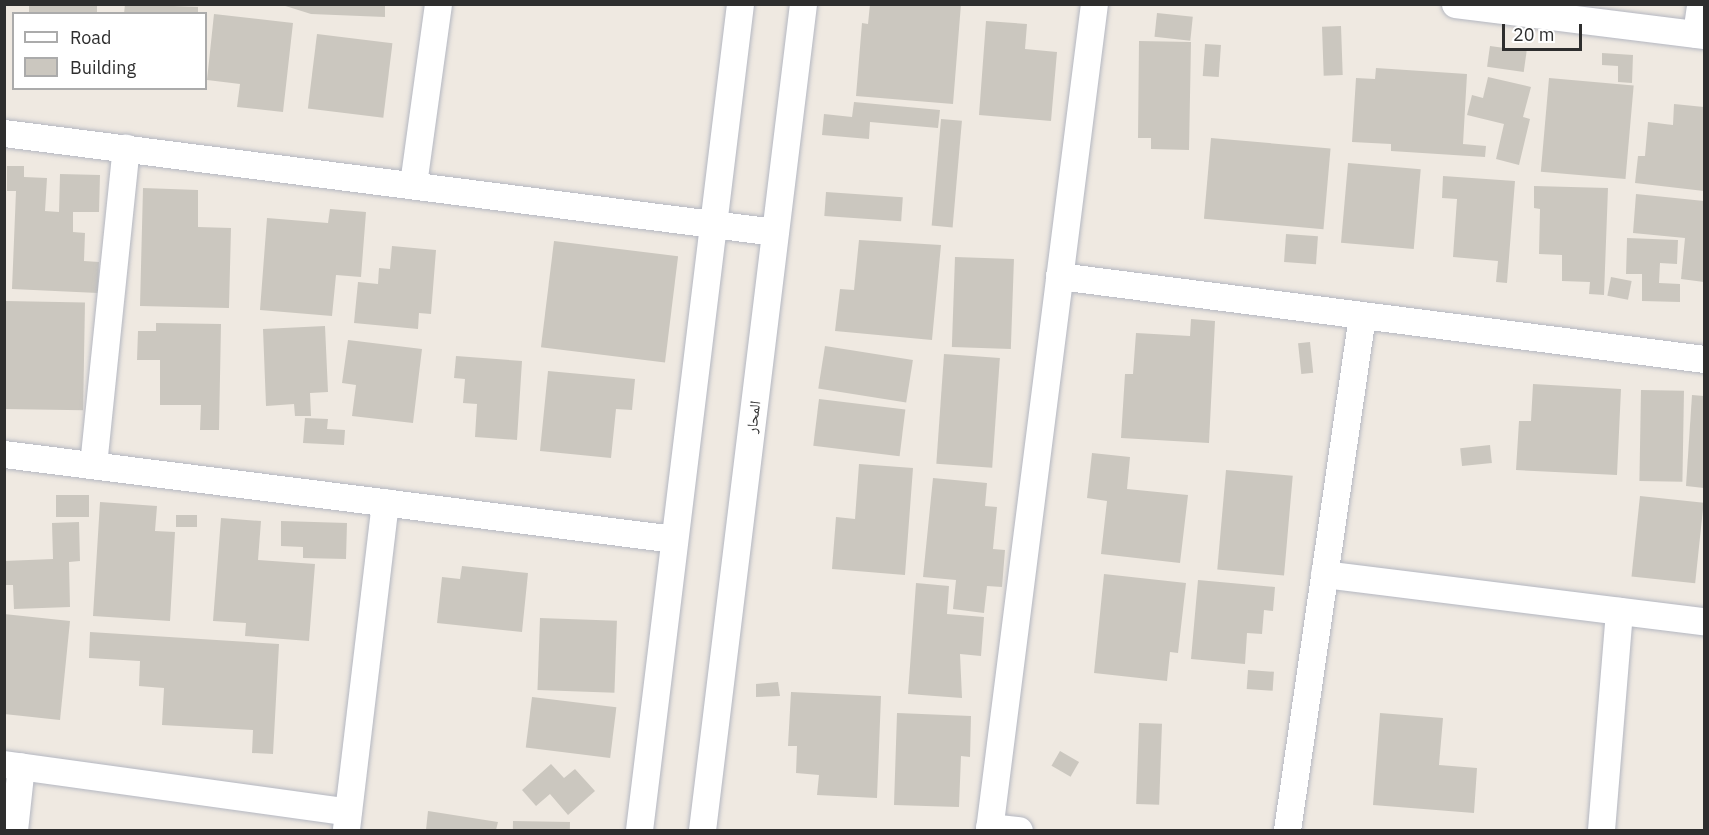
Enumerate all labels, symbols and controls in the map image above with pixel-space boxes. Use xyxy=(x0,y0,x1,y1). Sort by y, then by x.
legend xyxy=(12,12,207,90)
scale bar xyxy=(1505,12,1584,50)
text: 20 m xyxy=(1513,23,1555,46)
text: Road xyxy=(70,26,111,49)
text: Building xyxy=(70,56,136,79)
street label: المحار xyxy=(742,400,764,434)

